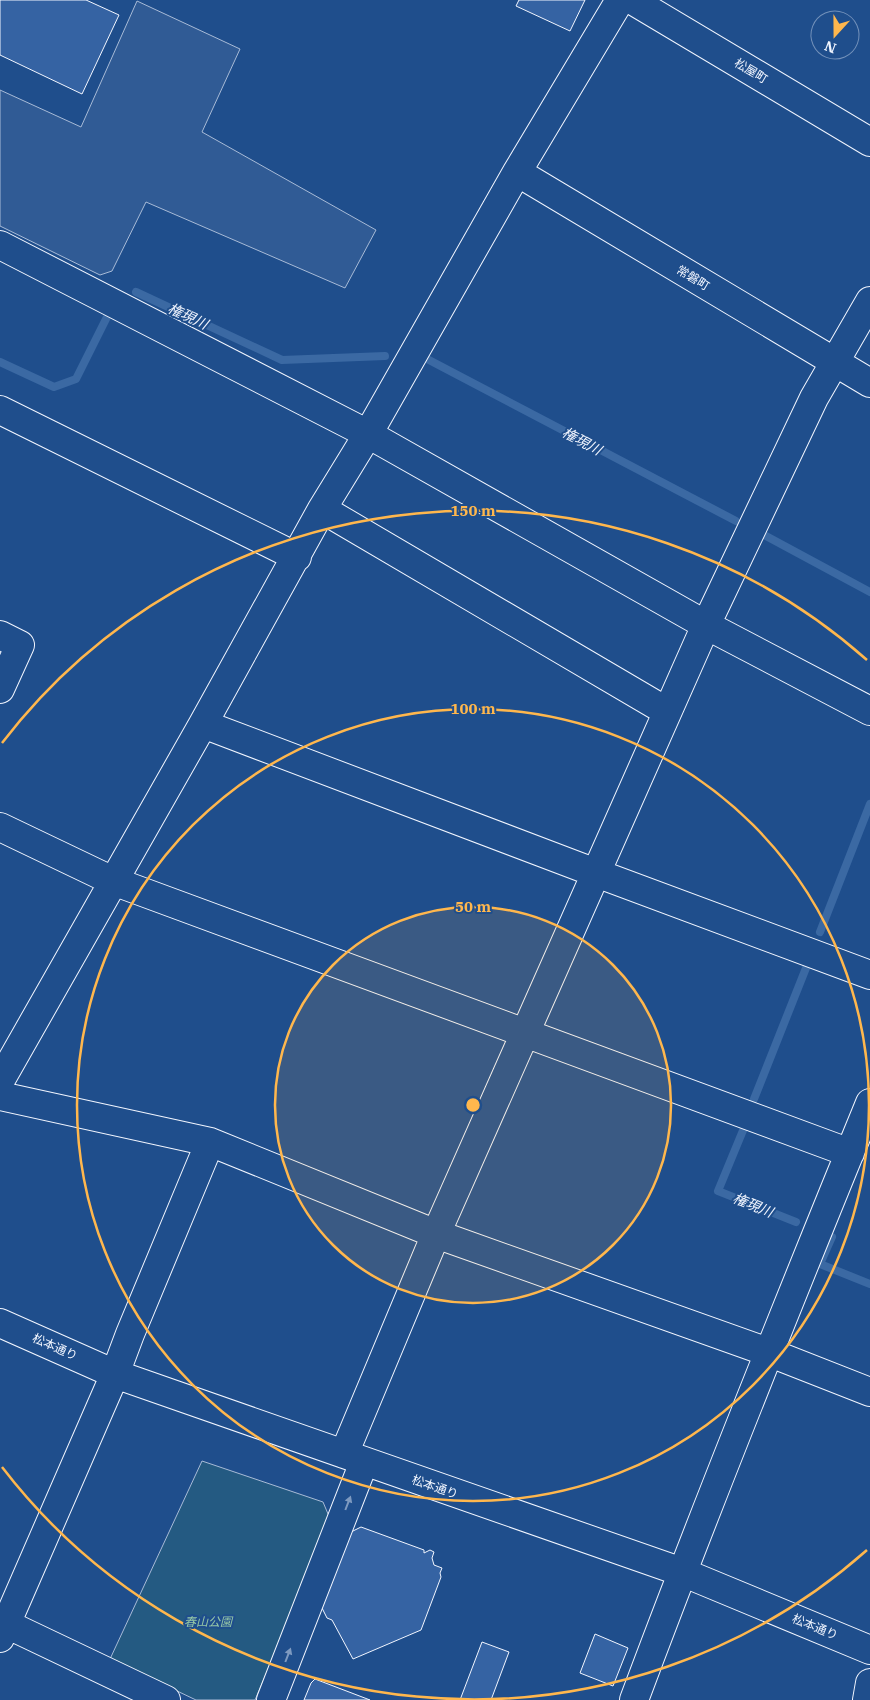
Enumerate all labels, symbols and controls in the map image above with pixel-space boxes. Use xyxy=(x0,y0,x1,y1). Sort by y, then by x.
north arrow xyxy=(810,10,860,60)
text: N xyxy=(822,37,839,58)
street label: 松屋町 xyxy=(732,55,771,86)
street label: 常磐町 xyxy=(674,262,713,293)
water label: 権現川 xyxy=(165,299,213,334)
water label: 権現川 xyxy=(559,423,607,460)
text: 150 m xyxy=(450,501,496,520)
text: 100 m xyxy=(450,699,496,718)
text: 50 m xyxy=(455,897,491,916)
centre of rings xyxy=(464,1096,482,1114)
water label: 権現川 xyxy=(730,1189,778,1222)
street label: 松本通り xyxy=(30,1330,80,1363)
street label: 松本通り xyxy=(410,1472,460,1501)
one-way arrow xyxy=(344,1495,352,1510)
street label: 松本通り xyxy=(790,1611,840,1642)
park label: 春山公園 xyxy=(184,1614,234,1629)
one-way arrow xyxy=(285,1647,293,1662)

